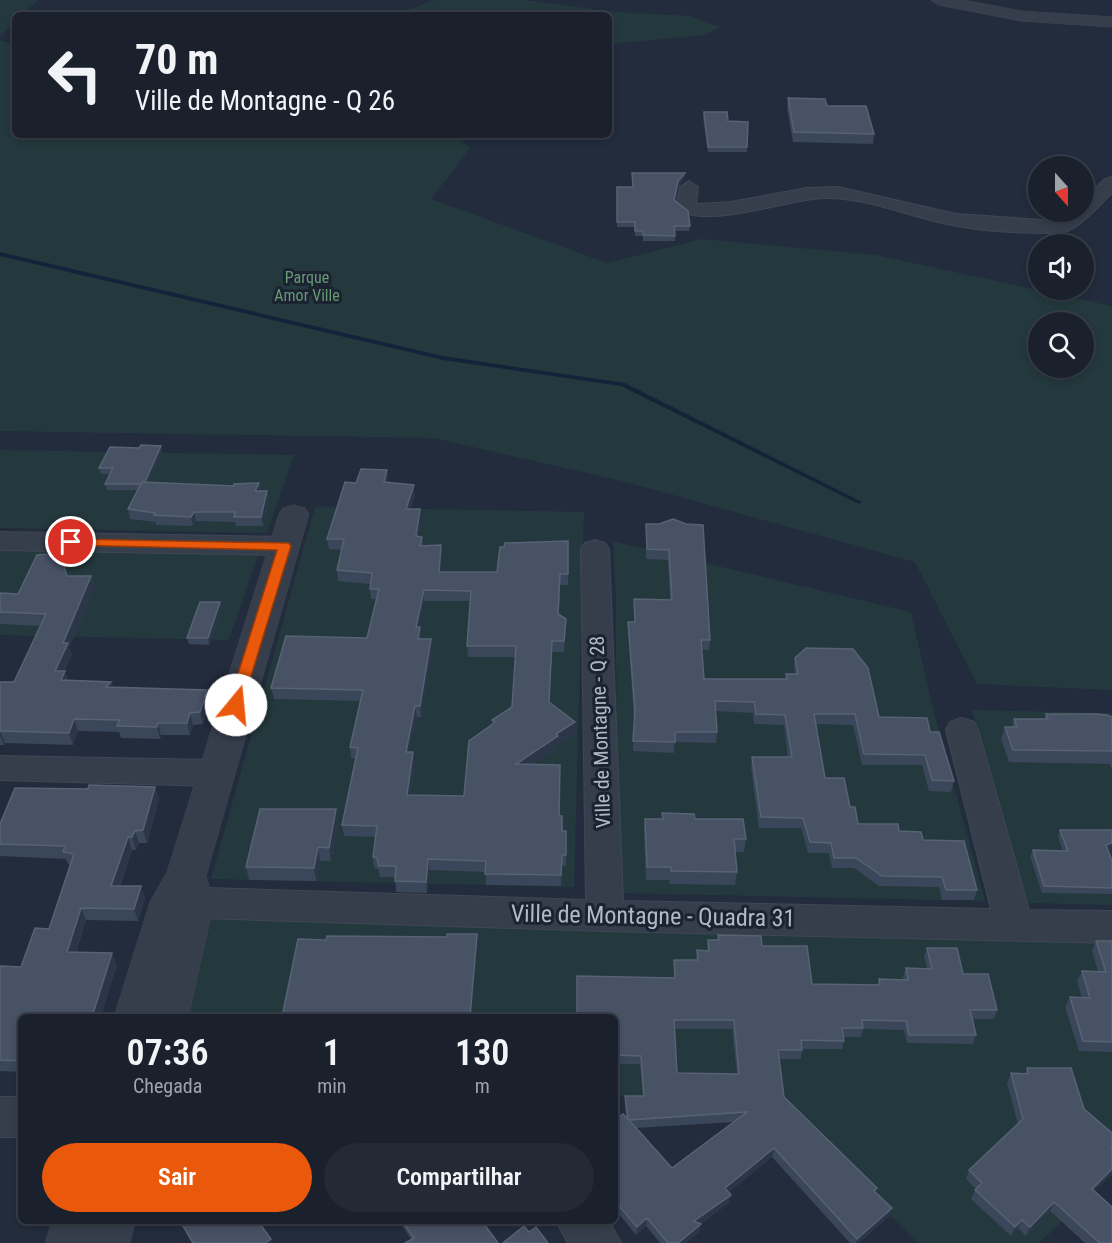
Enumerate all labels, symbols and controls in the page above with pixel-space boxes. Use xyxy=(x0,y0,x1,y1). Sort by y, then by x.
text: 70 m xyxy=(135,35,218,84)
icon: left xyxy=(36,36,114,114)
text: Ville de Montagne - Q 26 xyxy=(135,85,395,117)
north arrow xyxy=(1028,156,1094,222)
map controls xyxy=(1028,156,1094,378)
button: sound xyxy=(1028,234,1094,300)
park label: Parque Amor Ville xyxy=(274,268,340,305)
button: search xyxy=(1028,312,1094,378)
pin xyxy=(45,516,96,567)
icon: arrive xyxy=(54,525,87,558)
street label: Ville de Montagne - Q 28 xyxy=(585,635,615,829)
position arrow xyxy=(204,673,268,737)
street label: Ville de Montagne - Quadra 31 xyxy=(511,900,795,932)
text: 07:36 xyxy=(127,1032,209,1074)
text: 1 xyxy=(323,1032,341,1074)
text: 130 xyxy=(455,1032,509,1074)
text: Chegada xyxy=(133,1074,202,1098)
text: min xyxy=(317,1074,346,1098)
text: m xyxy=(475,1074,490,1098)
button: Sair xyxy=(42,1143,312,1212)
button: Compartilhar xyxy=(324,1143,594,1212)

